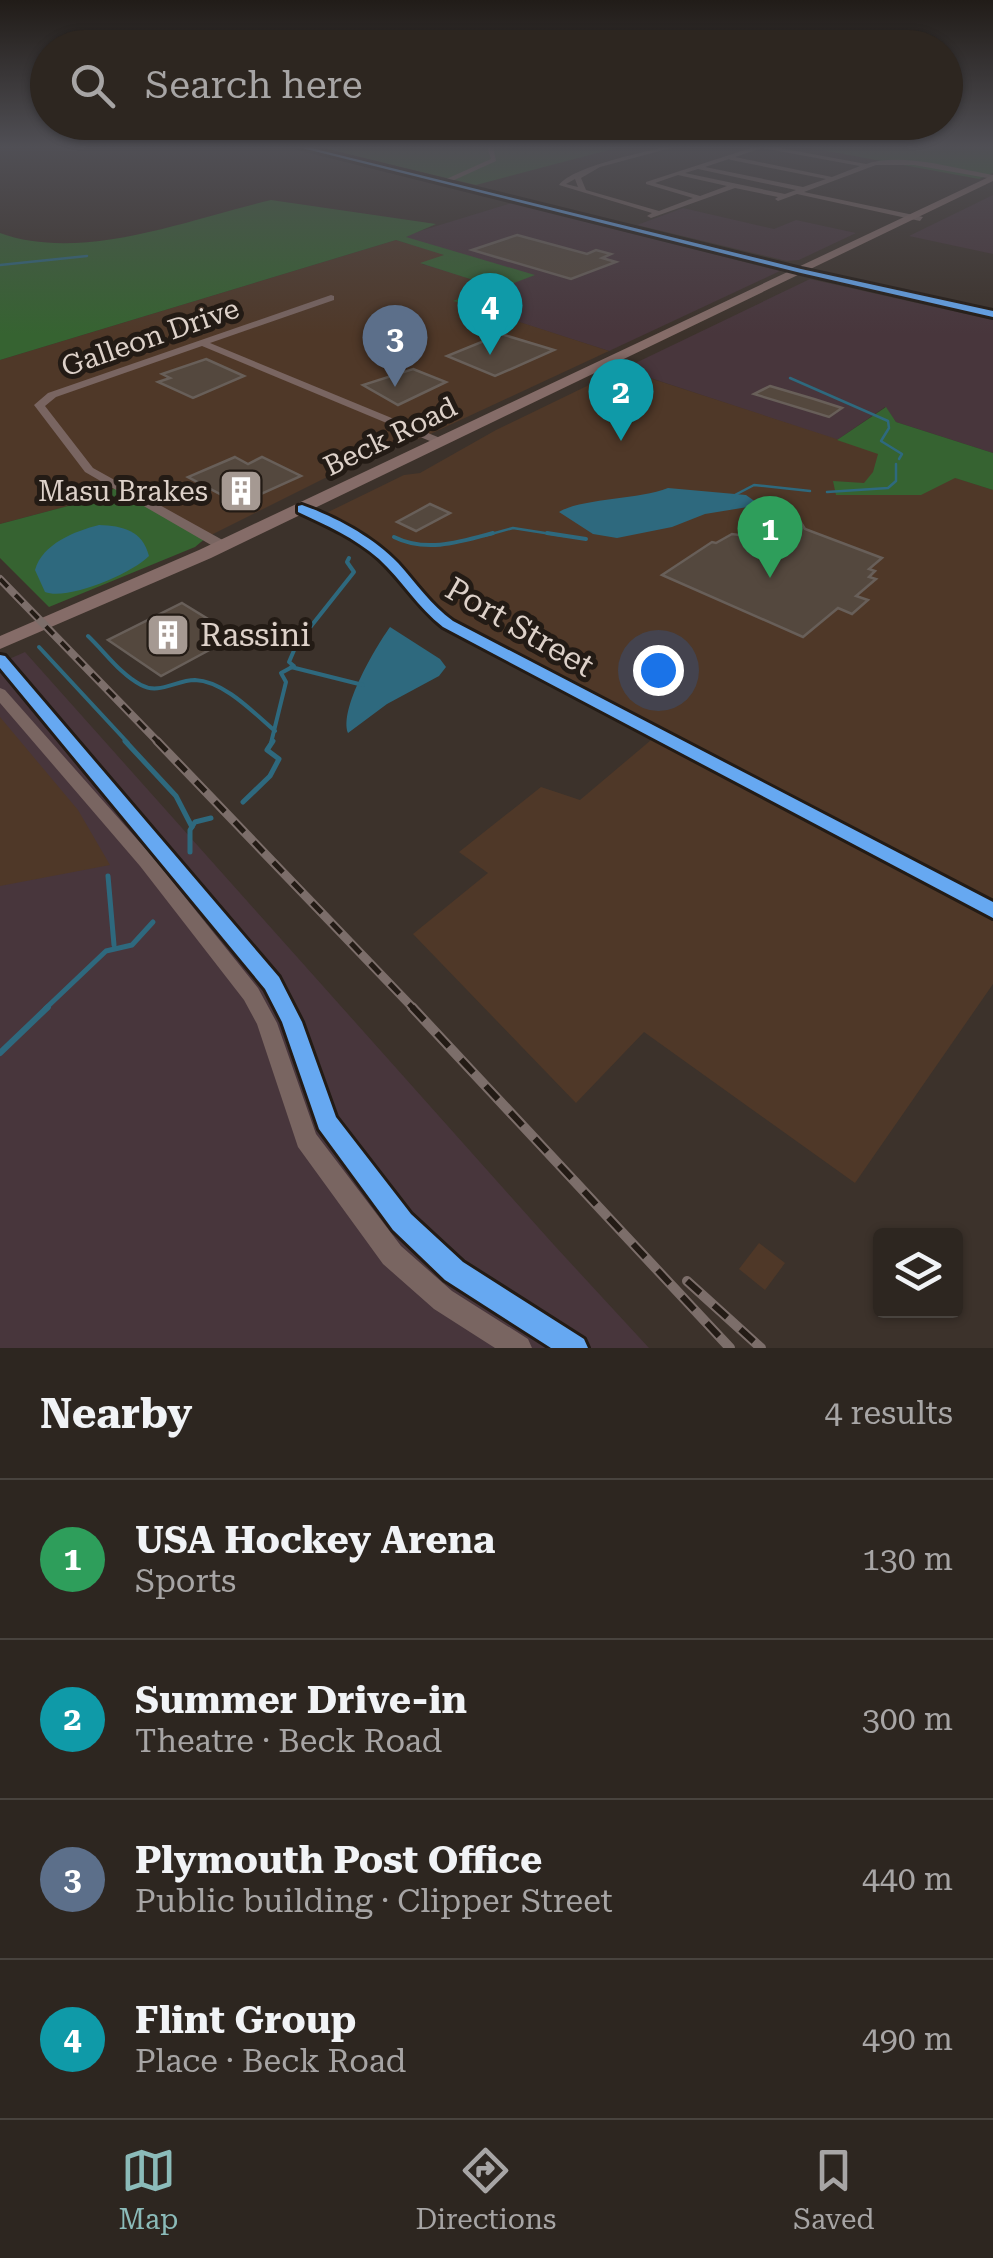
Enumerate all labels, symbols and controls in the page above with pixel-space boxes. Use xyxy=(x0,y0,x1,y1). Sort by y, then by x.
search box xyxy=(30,30,963,140)
icon: search xyxy=(65,58,120,113)
text: Search here xyxy=(145,63,363,107)
pin: 4 xyxy=(458,272,522,355)
street label: Galleon Drive xyxy=(57,292,243,383)
pin: 3 xyxy=(362,304,428,387)
pin: 2 xyxy=(588,358,654,441)
street label: Beck Road xyxy=(318,390,462,483)
building icon: Masu Brakes xyxy=(218,468,264,514)
place label: Masu Brakes xyxy=(38,475,208,508)
pin: 1 xyxy=(738,496,802,578)
street label: Port Street xyxy=(439,569,601,685)
building icon: Rassini xyxy=(145,612,191,658)
place label: Rassini xyxy=(200,616,311,654)
your location xyxy=(633,645,684,696)
map controls xyxy=(873,1228,963,1318)
button: layers xyxy=(873,1228,963,1318)
text: Nearby xyxy=(40,1389,192,1438)
text: 4 results xyxy=(825,1394,953,1432)
text: USA Hockey Arena xyxy=(135,1518,495,1562)
text: 1 xyxy=(64,1540,81,1578)
text: 130 m xyxy=(862,1540,953,1578)
text: Sports xyxy=(135,1562,236,1600)
text: Summer Drive-in xyxy=(135,1678,467,1722)
text: 2 xyxy=(64,1700,81,1738)
text: 300 m xyxy=(862,1700,953,1738)
text: Theatre · Beck Road xyxy=(135,1722,442,1760)
text: Plymouth Post Office xyxy=(135,1838,542,1882)
text: 3 xyxy=(64,1860,81,1898)
text: 440 m xyxy=(862,1860,953,1898)
text: Public building · Clipper Street xyxy=(135,1882,613,1920)
text: Flint Group xyxy=(135,1998,356,2042)
text: 4 xyxy=(64,2020,81,2058)
text: 490 m xyxy=(862,2020,953,2058)
text: Place · Beck Road xyxy=(135,2042,406,2080)
tab: Map xyxy=(119,2143,178,2236)
tab: Directions xyxy=(415,2143,556,2236)
tab: Saved xyxy=(793,2143,875,2236)

